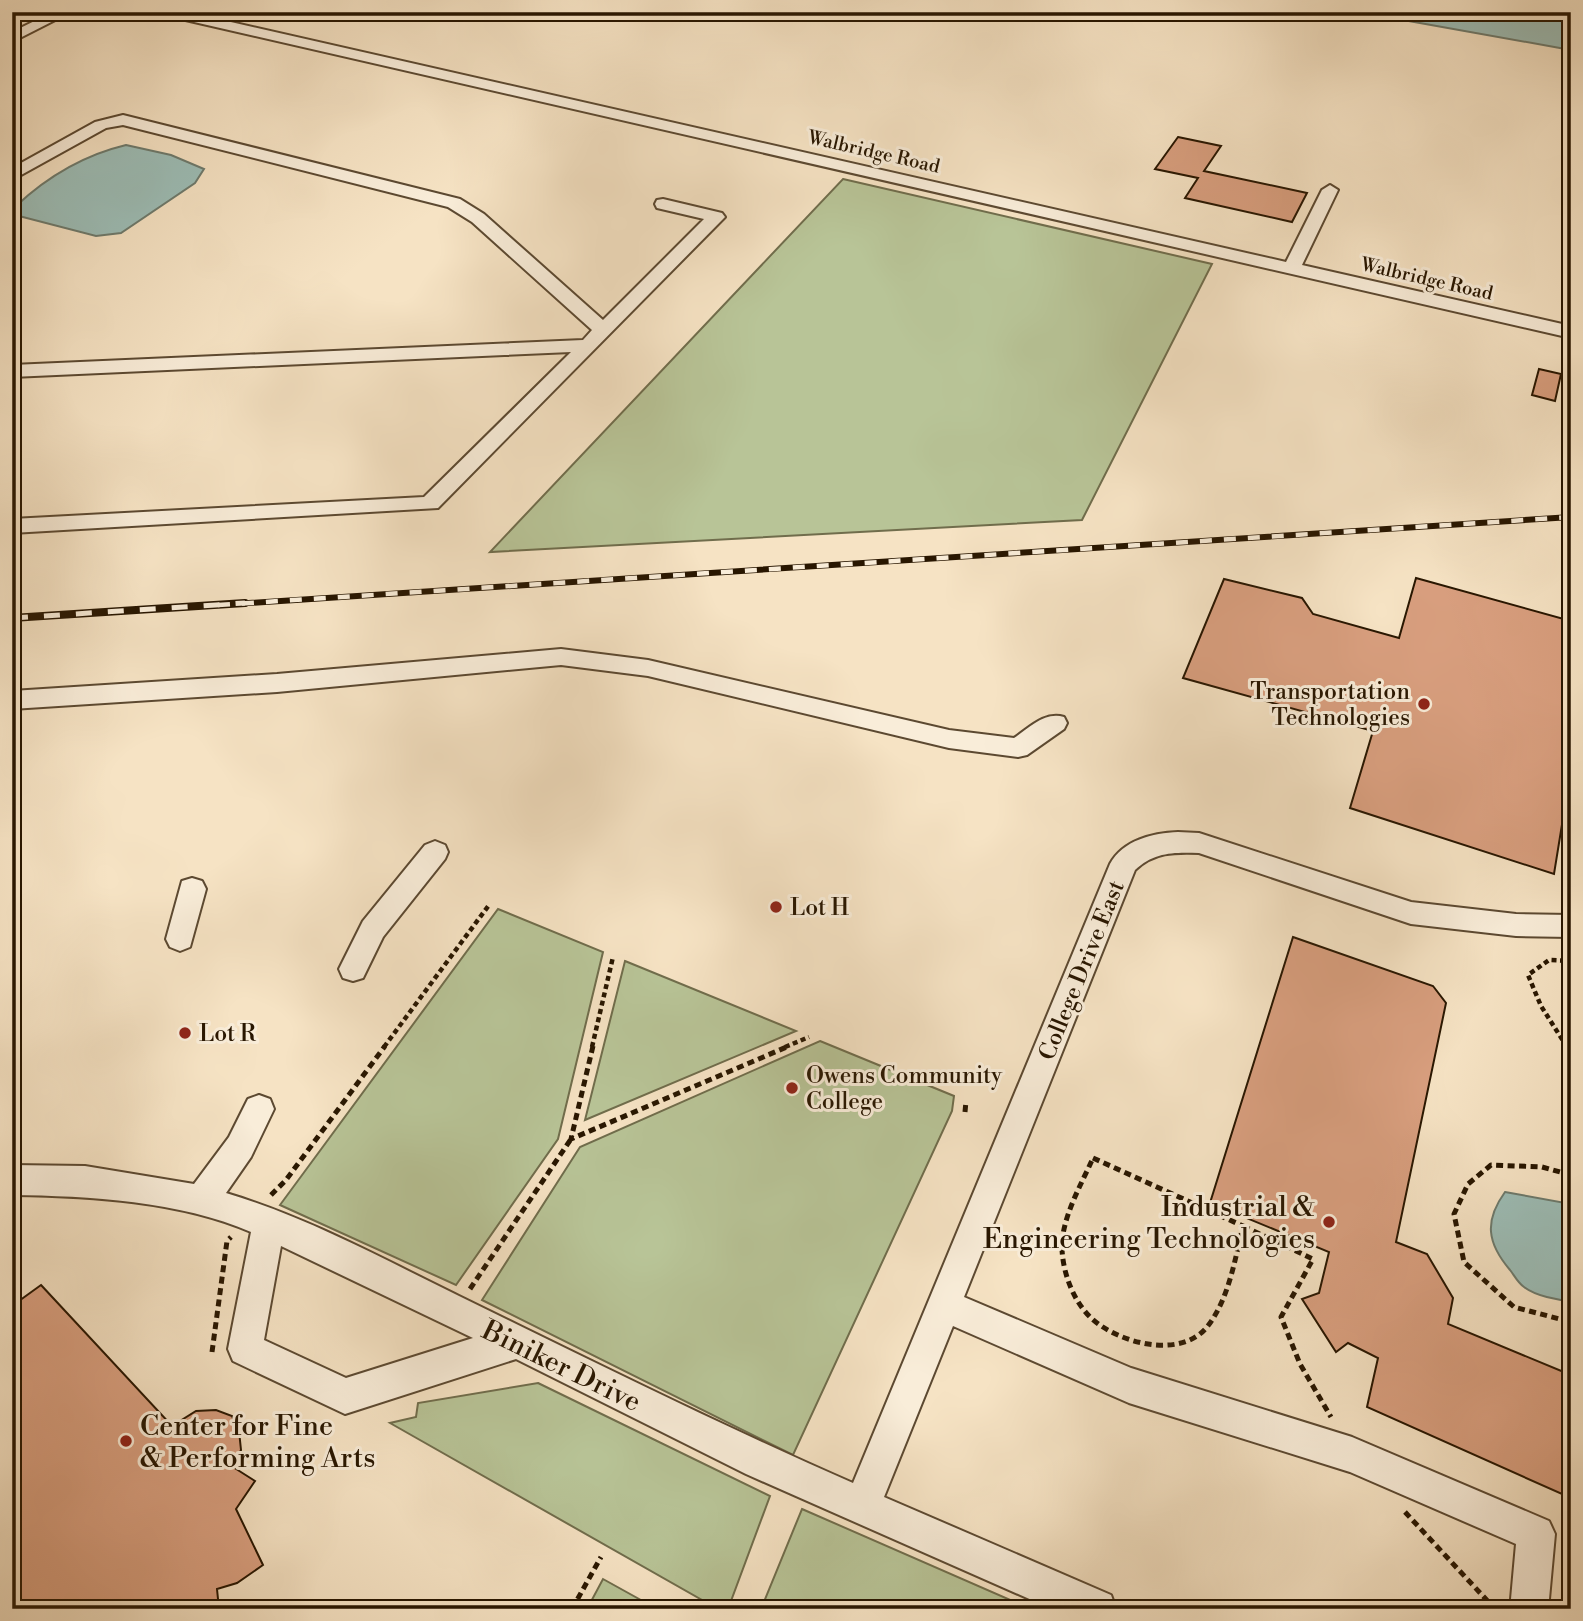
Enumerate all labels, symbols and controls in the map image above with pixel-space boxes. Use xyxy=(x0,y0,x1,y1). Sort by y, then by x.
street label: Walbridge Road xyxy=(804,125,942,179)
street label: Walbridge Road xyxy=(1357,252,1495,306)
place label: Transportation Technologies xyxy=(1250,678,1410,732)
marker: Transportation Technologies xyxy=(1416,696,1432,712)
street label: College Drive East xyxy=(1033,876,1131,1064)
place label: Lot H xyxy=(790,894,850,922)
marker: Lot H xyxy=(768,899,784,915)
place label: Lot R xyxy=(199,1020,257,1048)
marker: Lot R xyxy=(177,1025,193,1041)
place label: Owens Community College xyxy=(806,1062,1003,1116)
marker: Owens Community College xyxy=(784,1080,800,1096)
place label: Industrial & Engineering Technologies xyxy=(983,1190,1316,1257)
marker: Industrial & Engineering Technologies xyxy=(1321,1214,1337,1230)
street label: Biniker Drive xyxy=(475,1312,647,1420)
place label: Center for Fine & Performing Arts xyxy=(140,1409,375,1476)
marker: Center for Fine & Performing Arts xyxy=(118,1433,134,1449)

